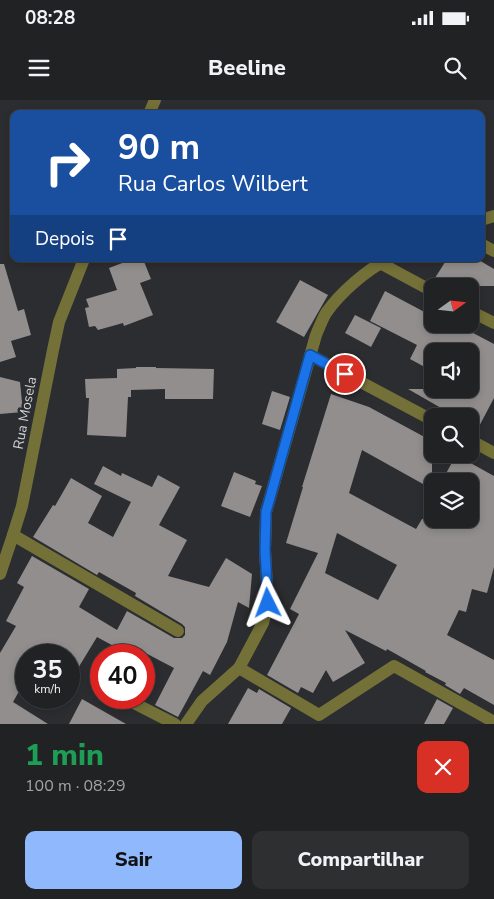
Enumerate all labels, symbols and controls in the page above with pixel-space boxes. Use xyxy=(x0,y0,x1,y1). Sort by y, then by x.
text: 08:28 xyxy=(25,5,75,31)
text: Beeline xyxy=(208,53,286,83)
icon: menu xyxy=(25,54,53,82)
icon: search xyxy=(441,54,469,82)
text: 90 m xyxy=(118,124,200,171)
icon: right xyxy=(35,130,100,195)
text: Rua Carlos Wilbert xyxy=(118,169,308,199)
icon: arrive xyxy=(104,225,132,253)
text: Depois xyxy=(35,226,94,252)
north arrow xyxy=(424,278,479,332)
map controls xyxy=(424,278,479,528)
button: sound xyxy=(424,343,479,398)
pin xyxy=(324,353,366,395)
icon: arrive xyxy=(331,360,359,388)
street label: Rua Mosela xyxy=(9,375,41,451)
button: search xyxy=(424,408,479,463)
button: layers xyxy=(424,473,479,528)
position arrow xyxy=(241,576,293,628)
speed limit sign: 40 xyxy=(90,644,155,709)
text: 35 xyxy=(32,653,63,687)
text: km/h xyxy=(34,681,61,697)
text: 1 min xyxy=(25,735,104,776)
button: close xyxy=(417,741,469,793)
text: 100 m · 08:29 xyxy=(25,775,126,797)
button: Sair xyxy=(25,831,242,889)
button: Compartilhar xyxy=(252,831,469,889)

